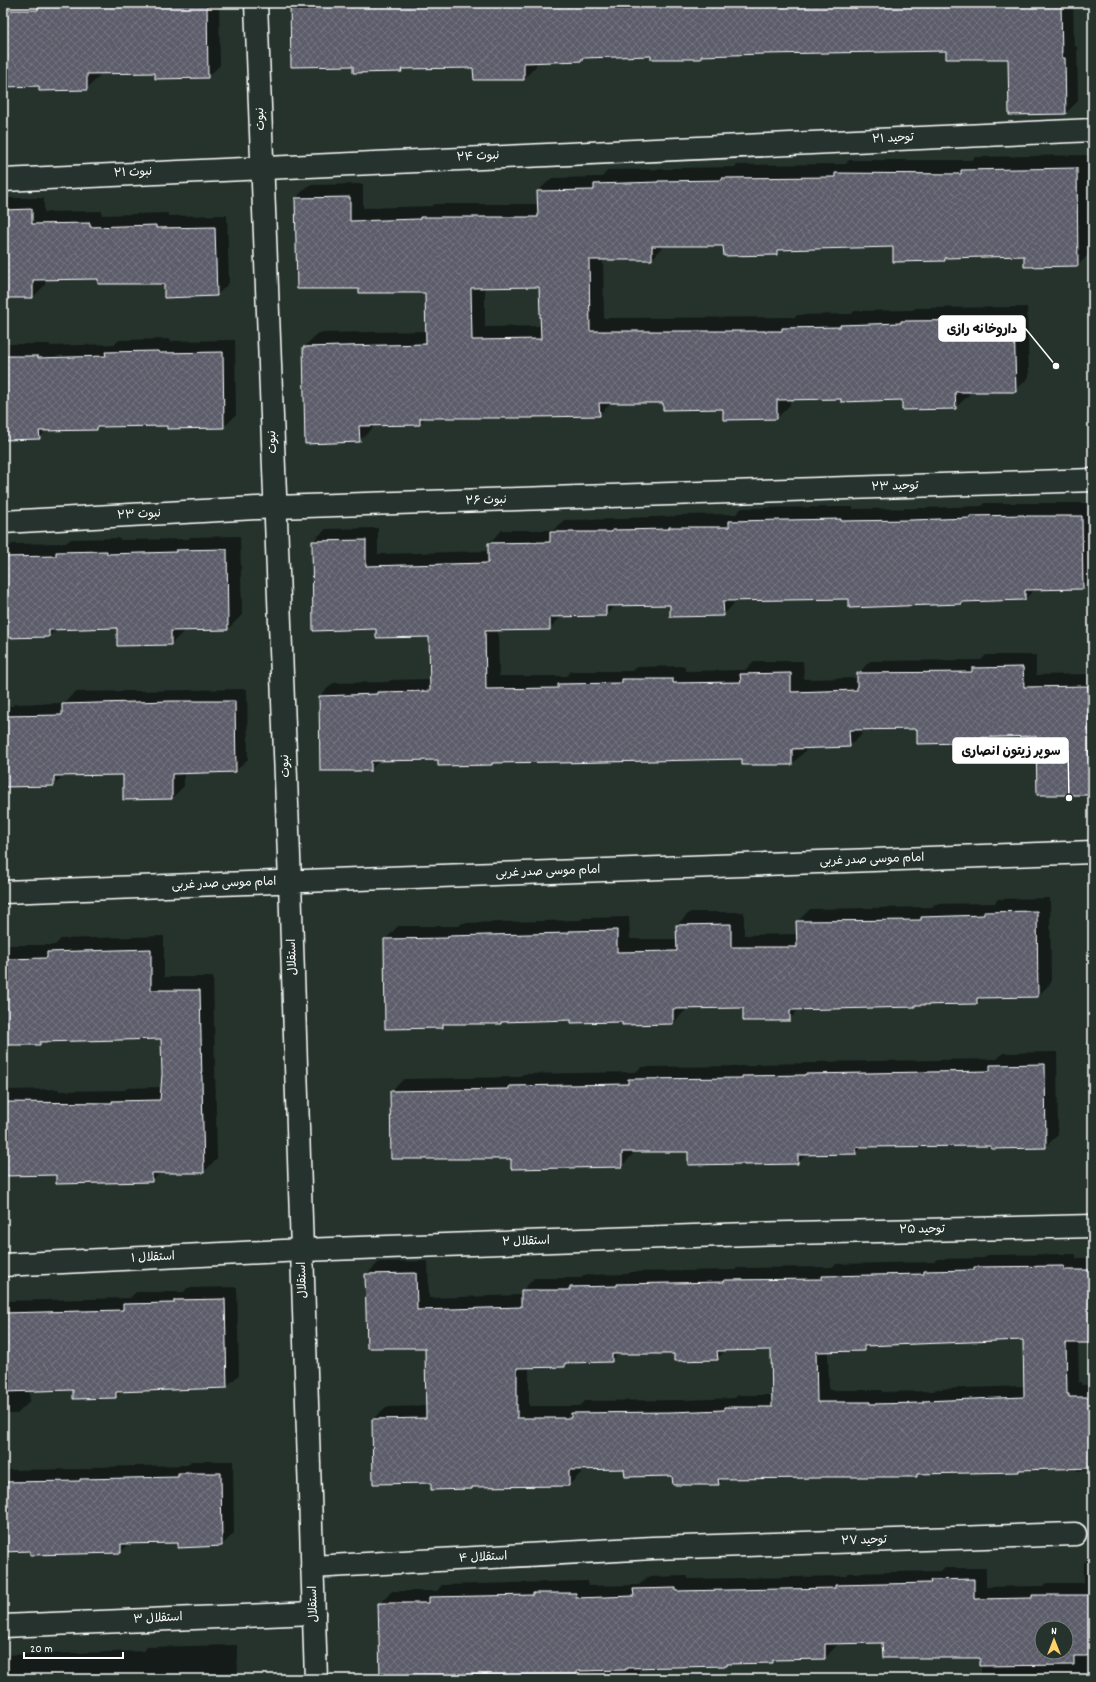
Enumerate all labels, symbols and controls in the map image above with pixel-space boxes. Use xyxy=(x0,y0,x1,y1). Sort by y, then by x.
street label: نبوت xyxy=(252,107,270,131)
street label: توحید ۲۱ xyxy=(872,129,915,149)
street label: نبوت ۲۴ xyxy=(456,147,500,167)
street label: نبوت ۲۱ xyxy=(113,164,153,182)
callout: داروخانه رازی xyxy=(939,316,1025,341)
text: داروخانه رازی xyxy=(947,321,1017,340)
street label: نبوت xyxy=(264,430,282,454)
street label: توحید ۲۳ xyxy=(871,478,919,496)
street label: نبوت ۲۶ xyxy=(465,492,507,510)
street label: نبوت ۲۳ xyxy=(117,505,161,525)
callout: سوپر زیتون انصاری xyxy=(953,738,1068,763)
text: سوپر زیتون انصاری xyxy=(961,743,1061,762)
street label: نبوت xyxy=(277,754,295,778)
street label: امام موسی صدر غربی xyxy=(819,850,925,870)
street label: امام موسی صدر غربی xyxy=(495,862,601,882)
street label: امام موسی صدر غربی xyxy=(171,874,277,894)
street label: استقلال xyxy=(284,938,302,976)
street label: توحید ۲۵ xyxy=(899,1221,946,1239)
street label: استقلال ۲ xyxy=(502,1233,550,1251)
street label: استقلال ۱ xyxy=(131,1248,175,1268)
street label: استقلال xyxy=(294,1261,312,1299)
street label: توحید ۲۷ xyxy=(841,1532,888,1550)
street label: استقلال ۴ xyxy=(458,1548,508,1568)
street label: استقلال xyxy=(305,1585,323,1623)
street label: استقلال ۳ xyxy=(133,1609,183,1629)
north arrow xyxy=(1034,1620,1074,1660)
text: N xyxy=(1051,1624,1057,1640)
scale bar xyxy=(24,1634,123,1660)
text: 20 m xyxy=(30,1641,53,1658)

